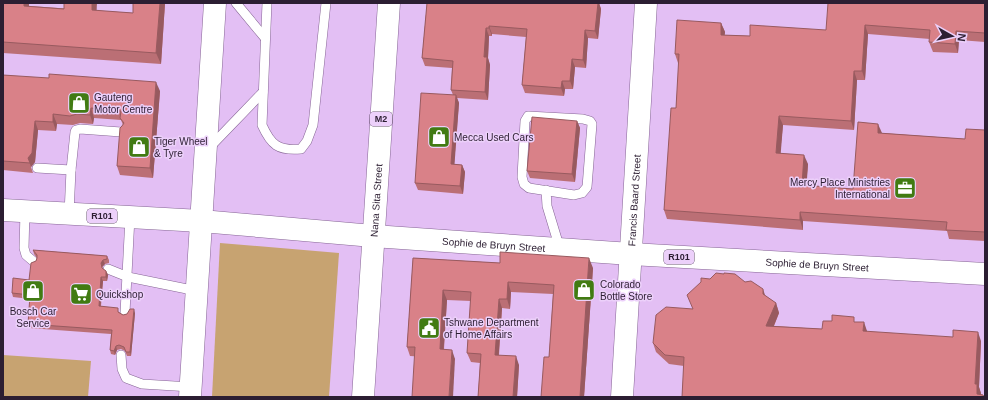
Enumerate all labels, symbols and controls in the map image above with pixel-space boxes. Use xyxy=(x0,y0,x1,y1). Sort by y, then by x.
north arrow xyxy=(932,16,972,56)
text: N xyxy=(955,33,968,42)
shop icon: Gauteng Motor Centre xyxy=(66,90,92,116)
place label: Gauteng Motor Centre xyxy=(94,92,153,115)
road number: M2 xyxy=(370,112,392,126)
shop icon: Mecca Used Cars xyxy=(426,124,452,150)
place label: Mecca Used Cars xyxy=(454,132,533,143)
shop icon: Tiger Wheel & Tyre xyxy=(126,134,152,160)
place label: Tiger Wheel & Tyre xyxy=(154,136,208,159)
street label: Francis Baard Street xyxy=(626,154,642,247)
street label: Nana Sita Street xyxy=(368,163,384,237)
office icon: Mercy Place Ministries International xyxy=(892,175,918,201)
place label: Mercy Place Ministries International xyxy=(790,177,890,200)
road number: R101 xyxy=(87,209,117,223)
street label: Sophie de Bruyn Street xyxy=(442,235,546,254)
road number: R101 xyxy=(664,250,694,264)
street label: Sophie de Bruyn Street xyxy=(765,256,869,273)
shop icon: Colorado Bottle Store xyxy=(571,277,597,303)
shop icon: Bosch Car Service xyxy=(20,278,46,304)
place label: Colorado Bottle Store xyxy=(600,279,653,302)
supermarket icon: Quickshop xyxy=(68,281,94,307)
place label: Quickshop xyxy=(96,289,144,300)
place label: Bosch Car Service xyxy=(10,306,57,329)
public building icon: Tshwane Department of Home Affairs xyxy=(416,315,442,341)
place label: Tshwane Department of Home Affairs xyxy=(444,317,539,340)

